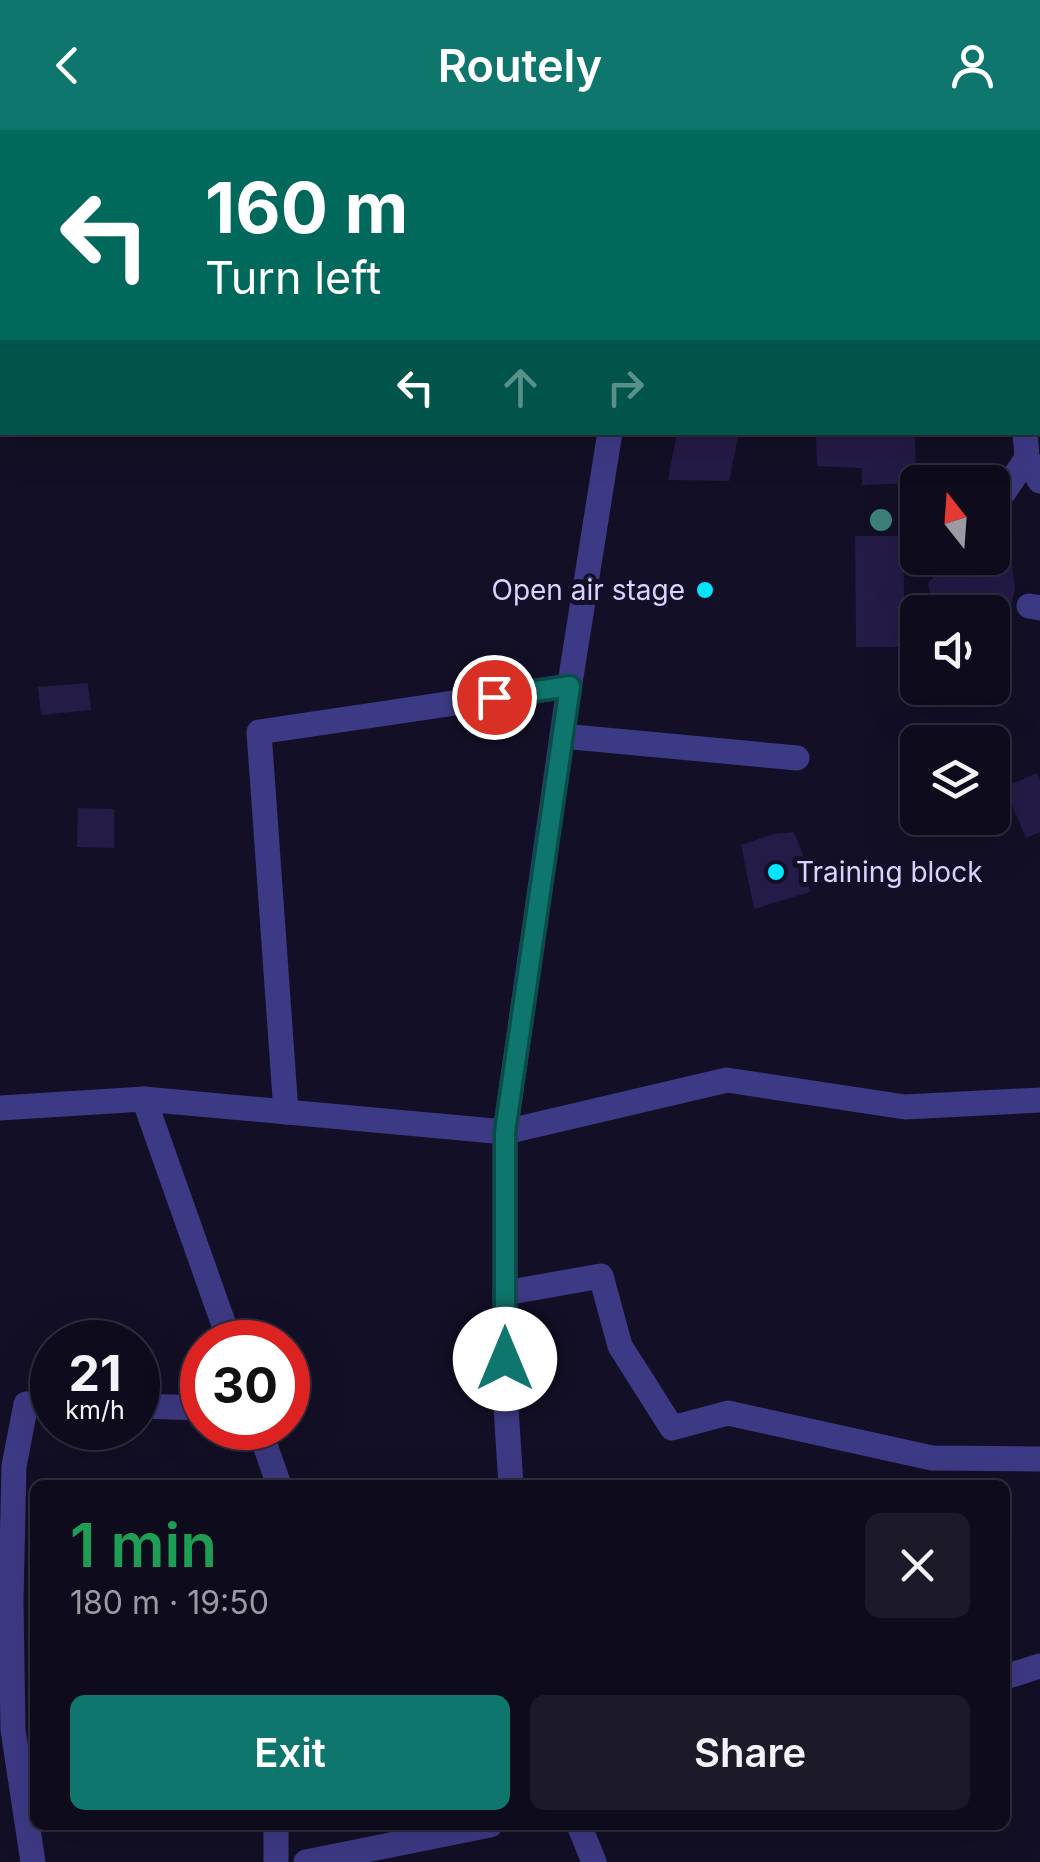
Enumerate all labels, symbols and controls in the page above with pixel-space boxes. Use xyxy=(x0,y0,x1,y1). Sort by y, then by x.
icon: back xyxy=(40,38,95,93)
text: Routely xyxy=(438,38,602,93)
icon: person xyxy=(945,38,1000,93)
text: 160 m xyxy=(205,165,408,250)
icon: left xyxy=(40,170,170,300)
text: Turn left xyxy=(205,250,381,305)
icon: left xyxy=(388,360,443,415)
icon: ahead xyxy=(493,360,548,415)
icon: right xyxy=(598,360,653,415)
north arrow xyxy=(900,465,1010,575)
map controls xyxy=(900,465,1010,835)
place label: Open air stage xyxy=(491,573,685,607)
marker: Open air stage xyxy=(694,579,716,601)
button: sound xyxy=(900,595,1010,705)
pin xyxy=(452,655,537,740)
icon: arrive xyxy=(467,670,522,725)
button: layers xyxy=(900,725,1010,835)
place label: Training block xyxy=(796,855,983,889)
marker: Training block xyxy=(765,861,787,883)
position arrow xyxy=(453,1307,557,1411)
speed limit sign: 30 xyxy=(180,1320,310,1450)
text: 21 xyxy=(68,1343,122,1403)
text: km/h xyxy=(65,1395,125,1425)
text: 1 min xyxy=(70,1509,217,1581)
button: close xyxy=(865,1513,970,1618)
text: 180 m · 19:50 xyxy=(70,1583,269,1622)
button: Exit xyxy=(70,1695,510,1810)
button: Share xyxy=(530,1695,970,1810)

